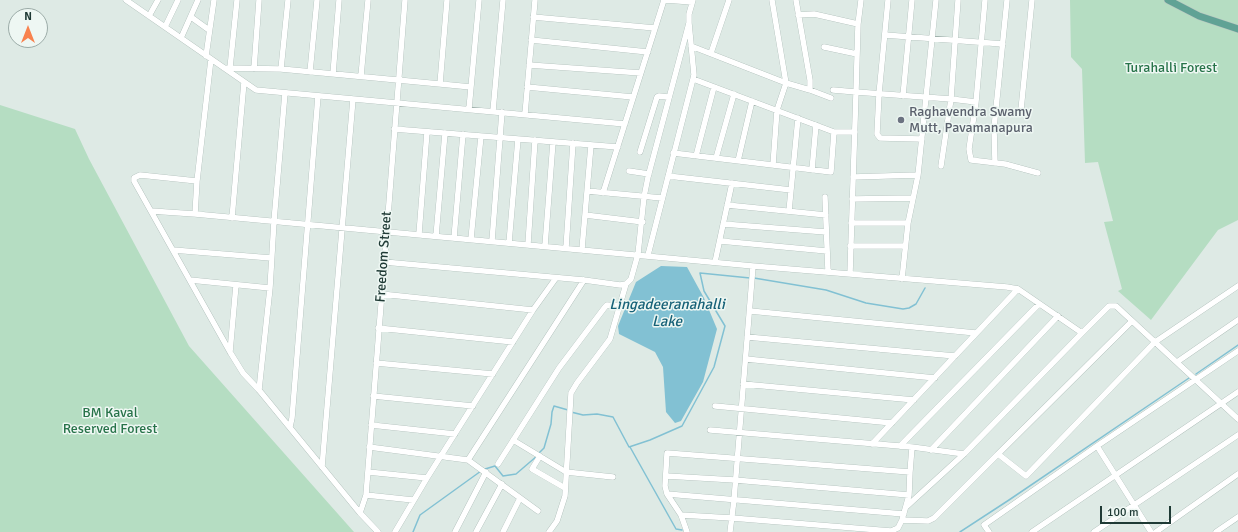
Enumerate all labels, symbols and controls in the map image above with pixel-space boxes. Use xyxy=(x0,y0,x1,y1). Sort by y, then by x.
north arrow xyxy=(8,8,48,48)
text: N xyxy=(24,10,32,23)
park label: Turahalli Forest xyxy=(1125,60,1217,76)
place label: Raghavendra Swamy Mutt, Pavamanapura xyxy=(909,104,1033,136)
marker: Raghavendra Swamy Mutt, Pavamanapura xyxy=(896,115,906,125)
street label: Freedom Street xyxy=(372,211,396,303)
water label: Lingadeeranahalli Lake xyxy=(609,296,725,331)
park label: BM Kaval Reserved Forest xyxy=(63,405,157,438)
scale bar xyxy=(1102,498,1173,524)
text: 100 m xyxy=(1107,505,1139,520)

